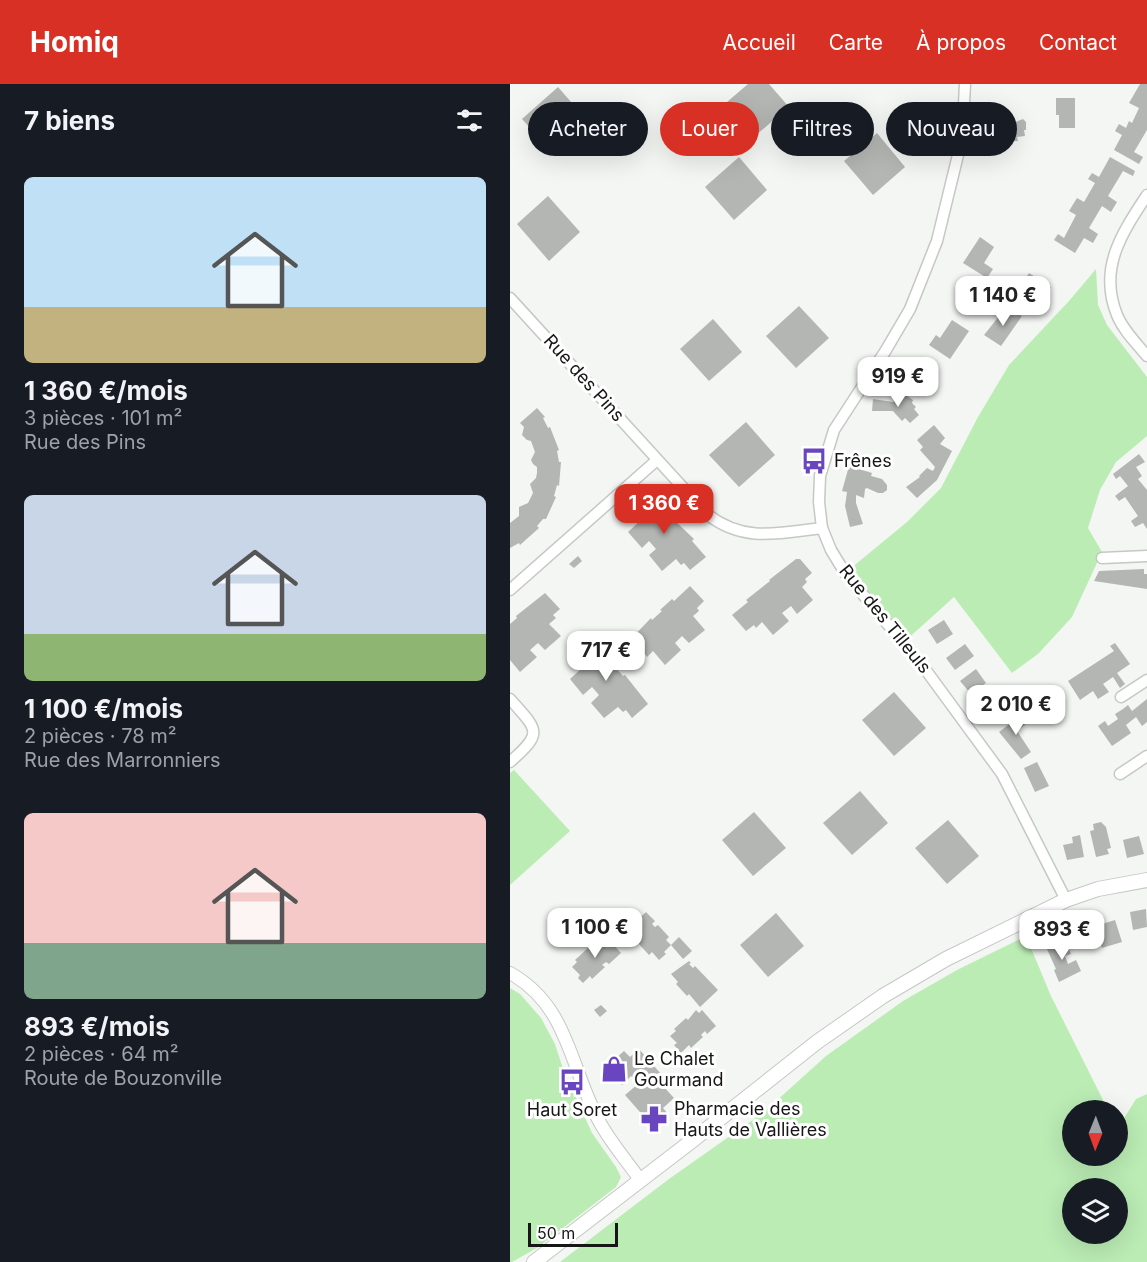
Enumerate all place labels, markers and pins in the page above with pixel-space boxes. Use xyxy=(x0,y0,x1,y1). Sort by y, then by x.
pin: 1 140 € xyxy=(948,276,1058,327)
pin: 919 € xyxy=(856,357,940,408)
bus stop icon: Frênes xyxy=(799,446,829,476)
place label: Frênes xyxy=(834,450,892,471)
pin: 1 360 € xyxy=(609,484,719,535)
pin: 717 € xyxy=(564,631,648,682)
pin: 2 010 € xyxy=(961,685,1071,736)
pin: 1 100 € xyxy=(540,908,650,959)
pin: 893 € xyxy=(1020,910,1104,961)
place label: Le Chalet Gourmand xyxy=(634,1048,723,1090)
shop icon: Le Chalet Gourmand xyxy=(599,1054,629,1084)
bus stop icon: Haut Soret xyxy=(557,1067,587,1097)
place label: Pharmacie des Hauts de Vallières xyxy=(674,1098,827,1140)
place label: Haut Soret xyxy=(527,1099,617,1120)
pharmacy icon: Pharmacie des Hauts de Vallières xyxy=(639,1104,669,1134)

